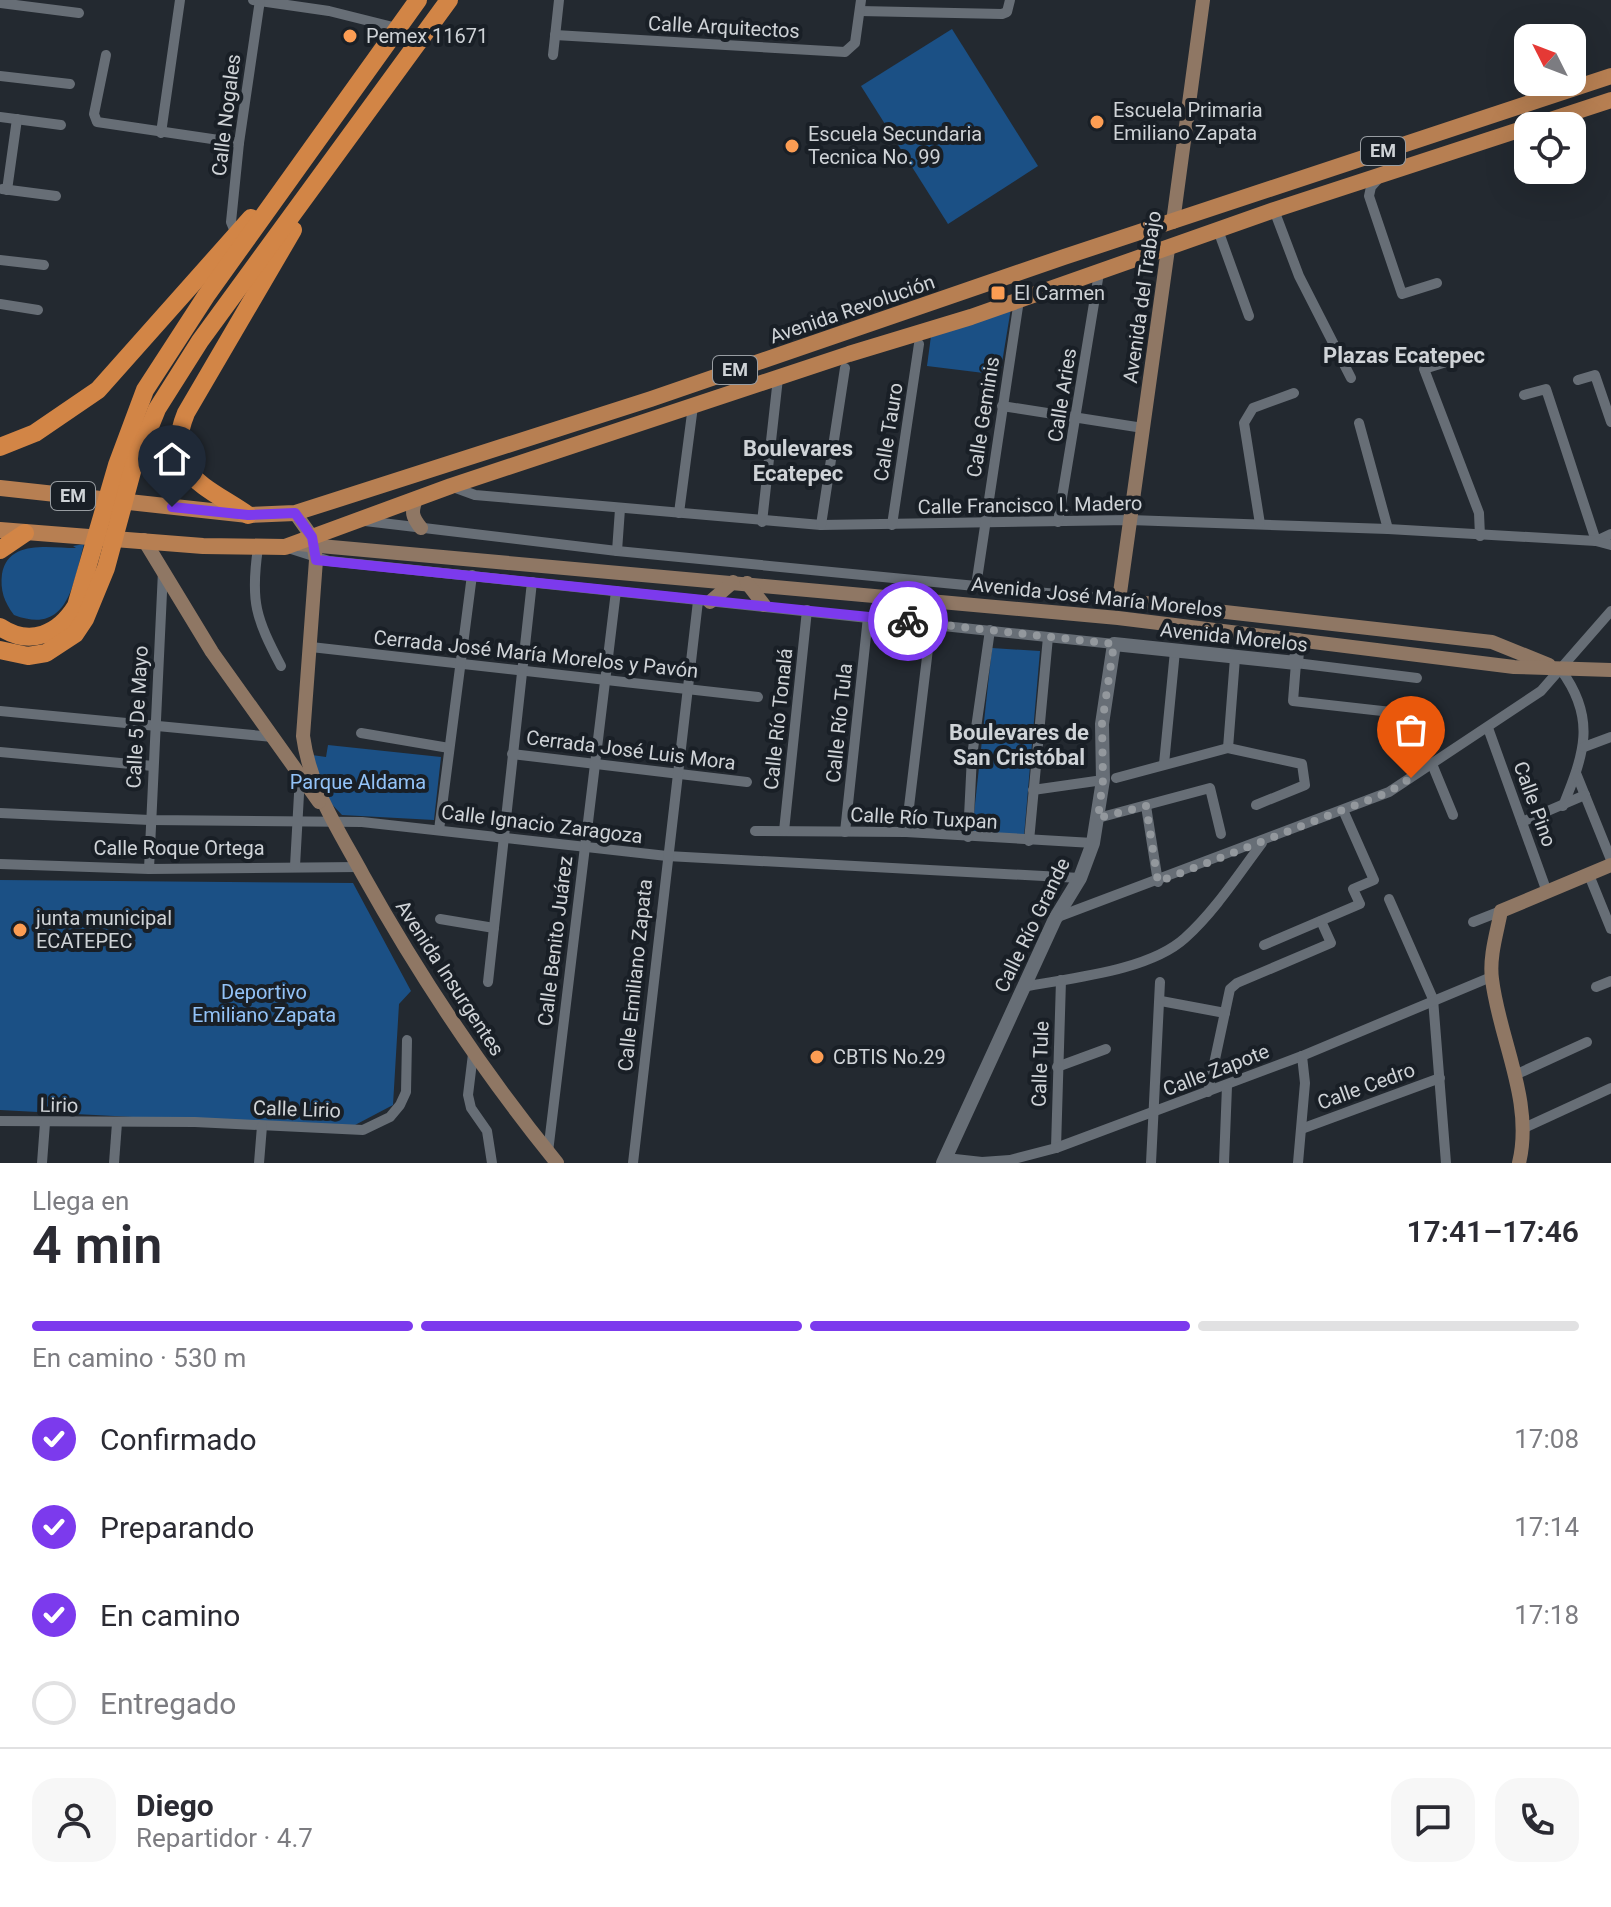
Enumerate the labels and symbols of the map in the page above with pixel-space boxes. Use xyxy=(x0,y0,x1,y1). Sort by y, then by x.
street label: Calle Arquitectos xyxy=(648,11,800,43)
place label: Pemex 11671 xyxy=(366,24,488,48)
north arrow xyxy=(1514,24,1586,96)
marker: Pemex 11671 xyxy=(341,27,359,45)
street label: Calle Nogales xyxy=(207,53,245,177)
place label: Escuela Primaria Emiliano Zapata xyxy=(1113,98,1263,145)
marker: Escuela Primaria Emiliano Zapata xyxy=(1088,113,1106,131)
place label: Escuela Secundaria Tecnica No. 99 xyxy=(808,122,982,169)
marker: Escuela Secundaria Tecnica No. 99 xyxy=(783,137,801,155)
road number: EM xyxy=(1361,137,1405,165)
street label: Avenida del Trabajo xyxy=(1118,209,1166,385)
street label: Avenida Revolución xyxy=(766,269,938,349)
place label: El Carmen xyxy=(1014,281,1105,305)
marker: El Carmen xyxy=(989,284,1007,302)
district label: Plazas Ecatepec xyxy=(1323,343,1485,368)
street label: Calle Aries xyxy=(1043,346,1081,444)
street label: Calle Geminis xyxy=(962,355,1004,479)
road number: EM xyxy=(713,356,757,384)
street label: Calle Tauro xyxy=(868,381,908,483)
pin xyxy=(138,425,206,507)
district label: Boulevares Ecatepec xyxy=(743,436,853,486)
road number: EM xyxy=(51,482,95,510)
street label: Calle Francisco I. Madero xyxy=(917,491,1143,519)
street label: Avenida José María Morelos xyxy=(970,572,1224,622)
courier xyxy=(868,581,948,661)
street label: Avenida Morelos xyxy=(1159,617,1309,657)
street label: Cerrada José María Morelos y Pavón xyxy=(372,625,700,683)
street label: Calle 5 De Mayo xyxy=(121,645,153,789)
street label: Calle Río Tonalá xyxy=(759,647,797,791)
street label: Calle Río Tula xyxy=(821,662,857,784)
pin xyxy=(1377,696,1445,778)
district label: Boulevares de San Cristóbal xyxy=(949,720,1089,770)
street label: Cerrada José Luis Mora xyxy=(525,725,737,775)
street label: Calle Pino xyxy=(1508,758,1562,850)
park label: Parque Aldama xyxy=(290,770,426,794)
street label: Calle Ignacio Zaragoza xyxy=(440,800,644,848)
street label: Calle Río Tuxpan xyxy=(850,802,998,834)
street label: Calle Roque Ortega xyxy=(93,836,265,860)
street label: Calle Río Grande xyxy=(989,854,1075,996)
street label: Calle Benito Juárez xyxy=(533,855,577,1027)
street label: Calle Emiliano Zapata xyxy=(613,878,657,1072)
street label: Avenida Insurgentes xyxy=(391,896,509,1060)
place label: junta municipal ECATEPEC xyxy=(35,906,172,953)
marker: junta municipal ECATEPEC xyxy=(11,921,29,939)
park label: Deportivo Emiliano Zapata xyxy=(192,980,336,1027)
street label: Calle Tule xyxy=(1027,1020,1053,1108)
street label: Calle Zapote xyxy=(1159,1039,1273,1101)
place label: CBTIS No.29 xyxy=(833,1045,946,1069)
marker: CBTIS No.29 xyxy=(808,1048,826,1066)
street label: Calle Cedro xyxy=(1314,1057,1418,1115)
street label: Lirio xyxy=(39,1093,79,1117)
street label: Calle Lirio xyxy=(253,1095,341,1123)

